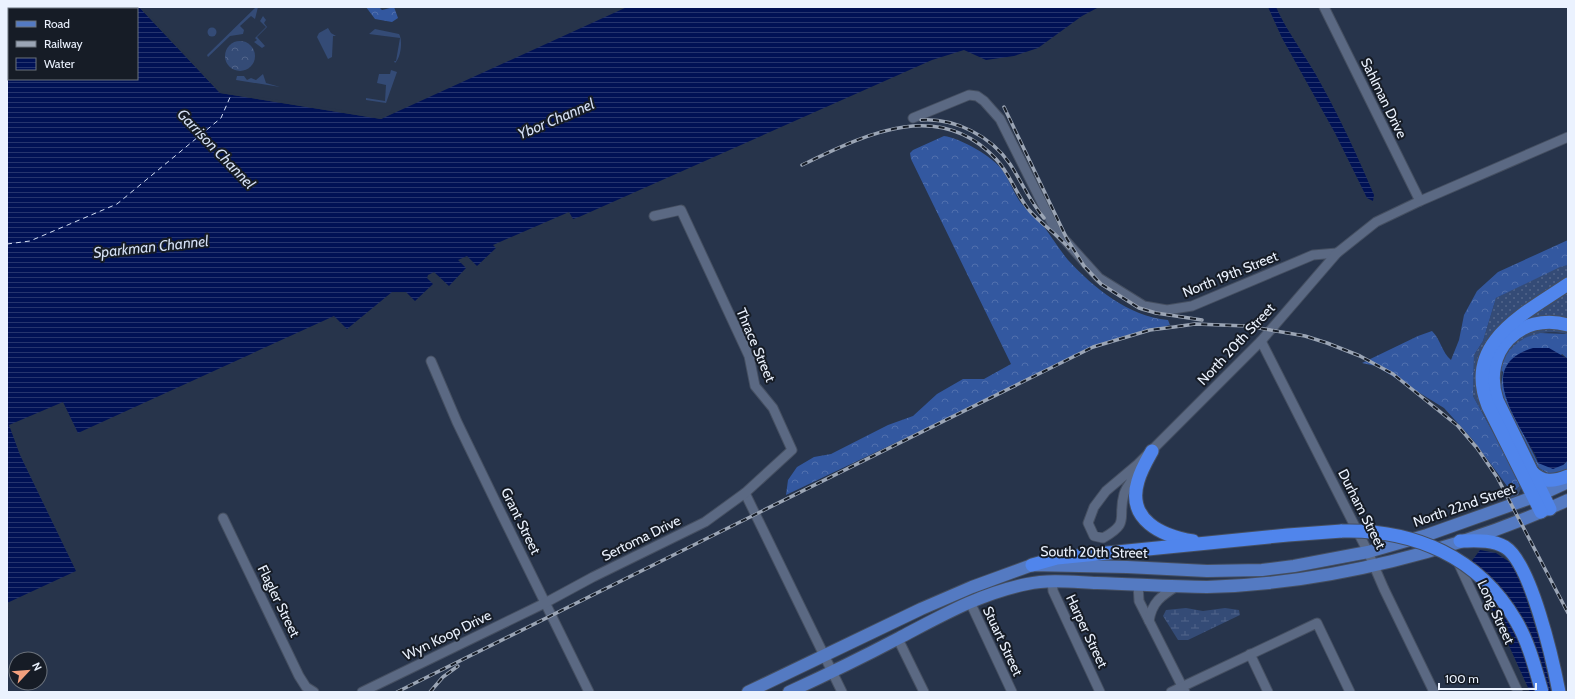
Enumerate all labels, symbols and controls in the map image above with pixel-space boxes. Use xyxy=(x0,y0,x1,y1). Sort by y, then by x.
legend xyxy=(8,8,138,80)
text: Road xyxy=(44,16,70,31)
text: Railway xyxy=(44,36,82,51)
street label: Sahlman Drive xyxy=(1357,55,1411,141)
text: Water xyxy=(44,56,75,71)
water label: Ybor Channel xyxy=(515,95,597,143)
water label: Garrison Channel xyxy=(173,105,259,193)
water label: Sparkman Channel xyxy=(92,232,210,262)
street label: North 19th Street xyxy=(1180,247,1281,301)
street label: North 20th Street xyxy=(1193,299,1279,389)
street label: Thrace Street xyxy=(732,305,780,385)
street label: Durham Street xyxy=(1334,466,1390,552)
street label: North 22nd Street xyxy=(1411,479,1518,531)
street label: Grant Street xyxy=(497,485,545,558)
street label: Sertoma Drive xyxy=(599,511,683,565)
street label: South 20th Street xyxy=(1040,542,1148,562)
street label: Flagler Street xyxy=(254,562,304,640)
street label: Long Street xyxy=(1473,577,1519,647)
street label: Harper Street xyxy=(1062,591,1112,671)
street label: Stuart Street xyxy=(979,603,1027,679)
street label: Wyn Koop Drive xyxy=(400,606,494,664)
north arrow xyxy=(8,651,48,691)
text: N xyxy=(29,660,45,673)
scale bar xyxy=(1439,665,1536,691)
text: 100 m xyxy=(1445,671,1479,686)

